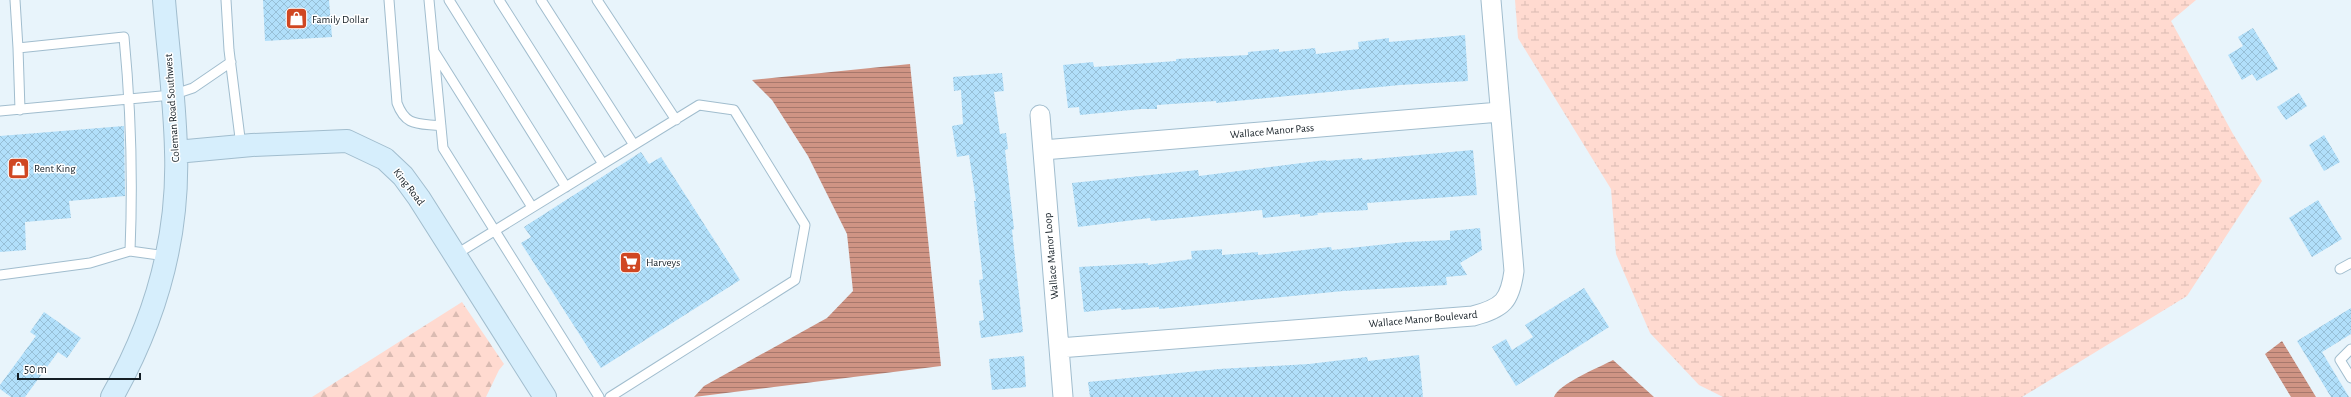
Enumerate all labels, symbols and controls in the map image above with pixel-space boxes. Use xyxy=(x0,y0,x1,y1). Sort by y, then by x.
shop icon: Family Dollar xyxy=(284,6,310,32)
place label: Family Dollar xyxy=(312,14,369,25)
street label: Coleman Road Southwest xyxy=(163,53,181,163)
street label: Wallace Manor Pass xyxy=(1229,122,1315,140)
shop icon: Rent King xyxy=(5,155,31,181)
place label: Rent King xyxy=(34,163,76,174)
street label: King Road xyxy=(391,167,427,208)
street label: Wallace Manor Loop xyxy=(1042,212,1060,300)
supermarket icon: Harveys xyxy=(617,249,643,275)
place label: Harveys xyxy=(646,257,680,268)
street label: Wallace Manor Boulevard xyxy=(1368,309,1478,329)
scale bar xyxy=(18,355,140,381)
text: 50 m xyxy=(24,363,47,375)

